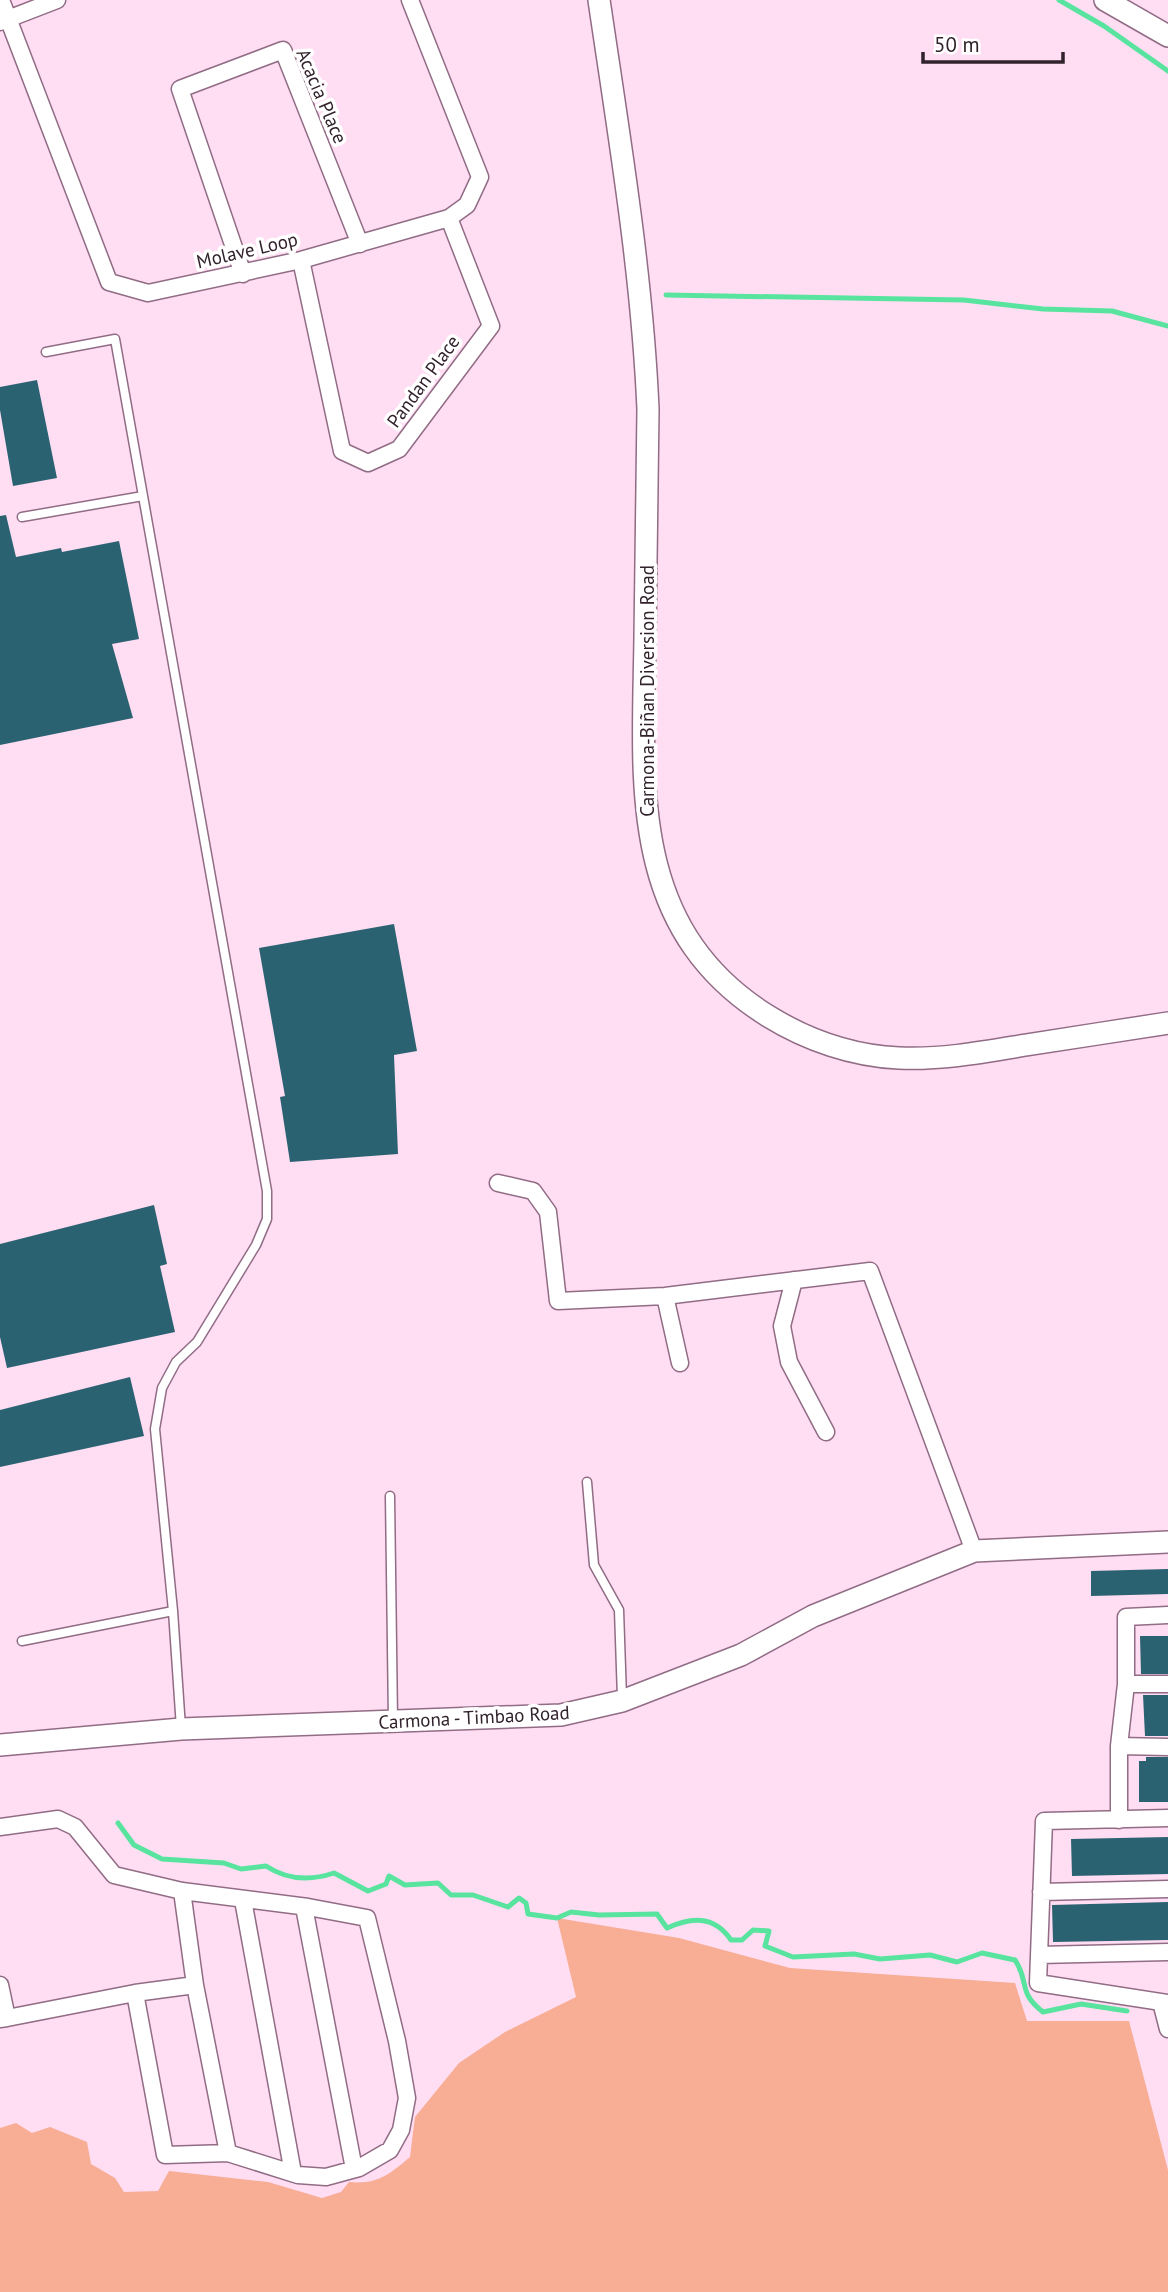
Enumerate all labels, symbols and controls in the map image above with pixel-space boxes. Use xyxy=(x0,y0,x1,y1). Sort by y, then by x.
scale bar xyxy=(923,21,1063,65)
text: 50 m xyxy=(934,31,980,58)
street label: Acacia Place xyxy=(291,45,353,147)
street label: Molave Loop xyxy=(194,227,300,273)
street label: Pandan Place xyxy=(381,330,465,432)
street label: Carmona-Biñan Diversion Road xyxy=(635,565,659,817)
street label: Carmona - Timbao Road xyxy=(378,1700,570,1734)

